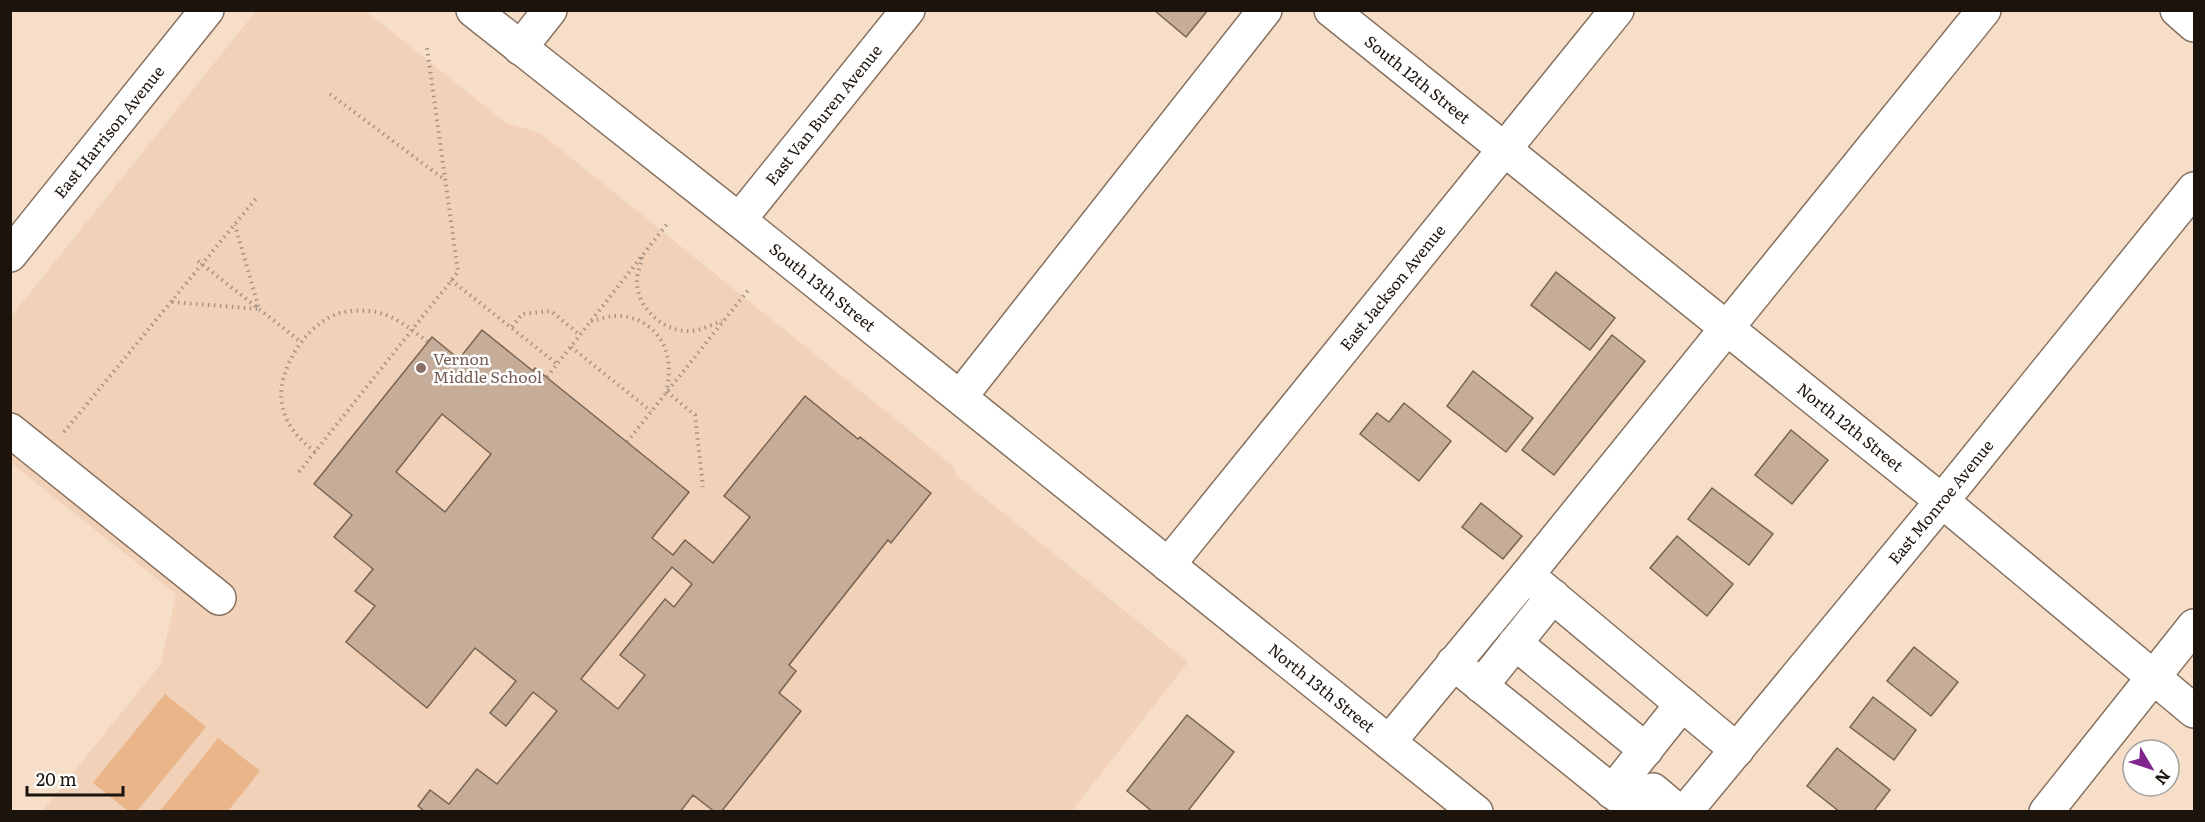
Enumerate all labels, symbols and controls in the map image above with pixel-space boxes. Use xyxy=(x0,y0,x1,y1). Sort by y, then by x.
street label: South 12th Street xyxy=(1360,29,1477,129)
street label: East Van Buren Avenue xyxy=(759,39,887,190)
street label: East Harrison Avenue xyxy=(47,60,169,203)
street label: East Jackson Avenue xyxy=(1333,219,1450,355)
street label: South 13th Street xyxy=(765,236,882,337)
place label: Vernon Middle School xyxy=(433,346,542,388)
marker: Vernon Middle School xyxy=(414,361,428,375)
street label: North 12th Street xyxy=(1792,376,1910,477)
street label: East Monroe Avenue xyxy=(1882,434,1998,569)
street label: North 13th Street xyxy=(1264,637,1381,738)
north arrow xyxy=(2121,738,2181,798)
scale bar xyxy=(27,759,123,797)
text: 20 m xyxy=(36,765,77,792)
text: N xyxy=(2150,765,2177,791)

